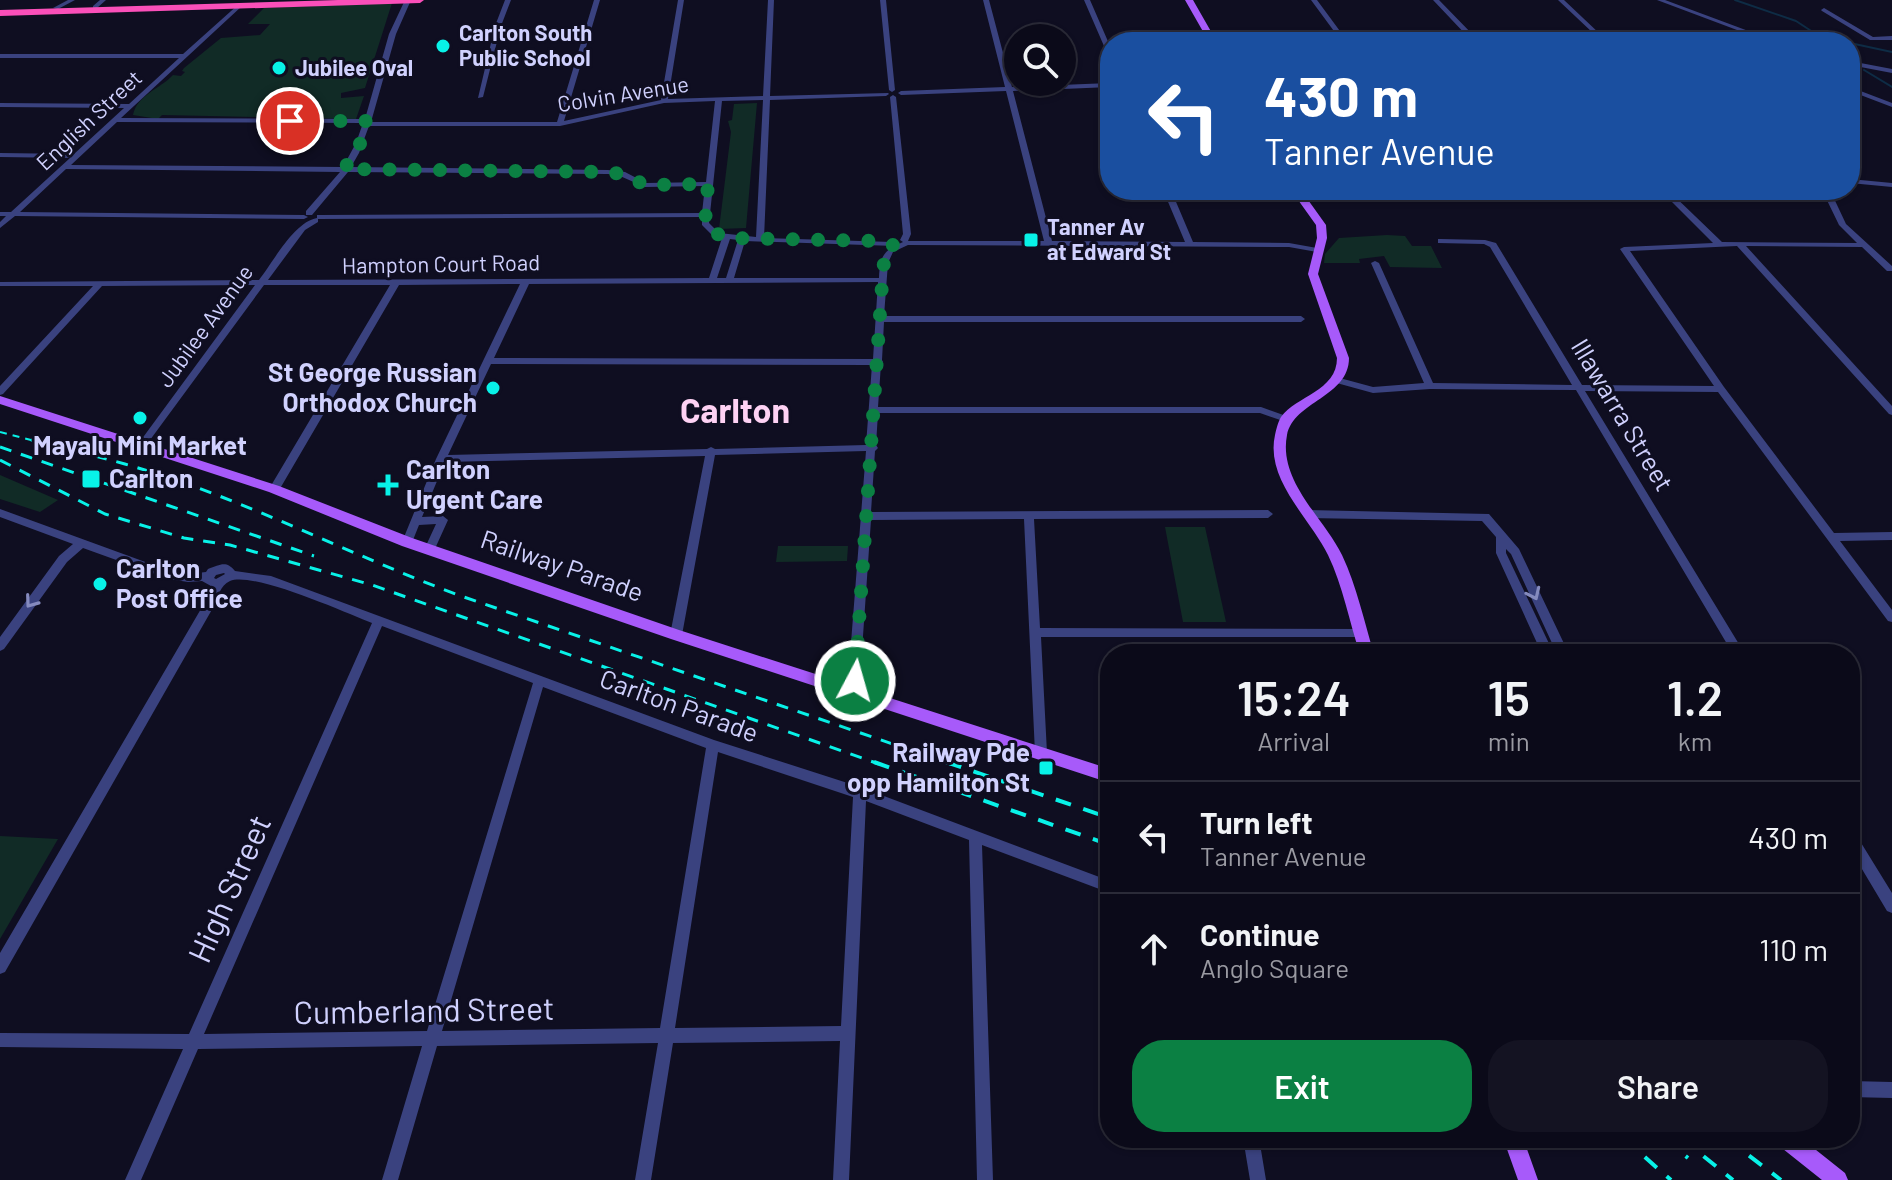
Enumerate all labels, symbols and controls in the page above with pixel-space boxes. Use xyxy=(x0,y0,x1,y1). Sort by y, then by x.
place label: Carlton South Public School xyxy=(459,19,592,70)
map controls xyxy=(1004,24,1076,96)
button: search xyxy=(1004,24,1076,96)
marker: Carlton South Public School xyxy=(434,37,452,55)
place label: Jubilee Oval xyxy=(295,54,413,80)
marker: Jubilee Oval xyxy=(270,59,288,77)
text: 430 m xyxy=(1264,61,1418,128)
street label: English Street xyxy=(30,64,146,175)
icon: left xyxy=(1132,64,1236,168)
street label: Colvin Avenue xyxy=(555,70,690,116)
pin xyxy=(256,87,324,155)
icon: arrive xyxy=(268,99,312,143)
text: Tanner Avenue xyxy=(1264,129,1495,172)
place label: Tanner Av at Edward St xyxy=(1047,213,1171,264)
marker: Tanner Av at Edward St xyxy=(1022,231,1040,249)
street label: Hampton Court Road xyxy=(342,248,540,278)
street label: Jubilee Avenue xyxy=(151,259,257,392)
street label: Illawarra Street xyxy=(1566,333,1681,496)
place label: St George Russian Orthodox Church xyxy=(268,356,477,417)
marker: St George Russian Orthodox Church xyxy=(484,379,502,397)
district label: Carlton xyxy=(680,389,790,430)
marker: Mayalu Mini Market xyxy=(131,409,149,427)
place label: Mayalu Mini Market xyxy=(33,429,247,460)
place label: Carlton Urgent Care xyxy=(406,453,543,514)
place label: Carlton xyxy=(109,462,193,493)
marker: Carlton xyxy=(80,468,102,490)
marker: Carlton Urgent Care xyxy=(377,474,399,496)
street label: Railway Parade xyxy=(477,522,648,607)
place label: Carlton Post Office xyxy=(116,552,243,613)
marker: Carlton Post Office xyxy=(91,575,109,593)
one-way arrow xyxy=(1524,585,1540,600)
one-way arrow xyxy=(27,594,41,608)
position arrow xyxy=(813,639,897,723)
street label: Carlton Parade xyxy=(596,662,763,748)
text: 15:24 xyxy=(1237,668,1351,726)
text: 15 xyxy=(1488,668,1530,726)
text: 1.2 xyxy=(1667,668,1723,726)
text: Arrival xyxy=(1257,725,1330,756)
text: min xyxy=(1488,725,1530,756)
text: km xyxy=(1678,725,1712,756)
place label: Railway Pde opp Hamilton St xyxy=(847,736,1030,797)
marker: Railway Pde opp Hamilton St xyxy=(1037,759,1055,777)
text: Turn left xyxy=(1200,804,1313,840)
street label: High Street xyxy=(179,809,278,968)
icon: left xyxy=(1132,815,1176,859)
text: 430 m xyxy=(1748,819,1828,855)
text: Tanner Avenue xyxy=(1200,840,1367,871)
text: Continue xyxy=(1200,916,1320,952)
icon: ahead xyxy=(1132,927,1176,971)
text: 110 m xyxy=(1759,931,1828,967)
text: Anglo Square xyxy=(1200,952,1349,983)
street label: Cumberland Street xyxy=(293,988,555,1030)
button: Exit xyxy=(1132,1040,1472,1132)
button: Share xyxy=(1488,1040,1828,1132)

